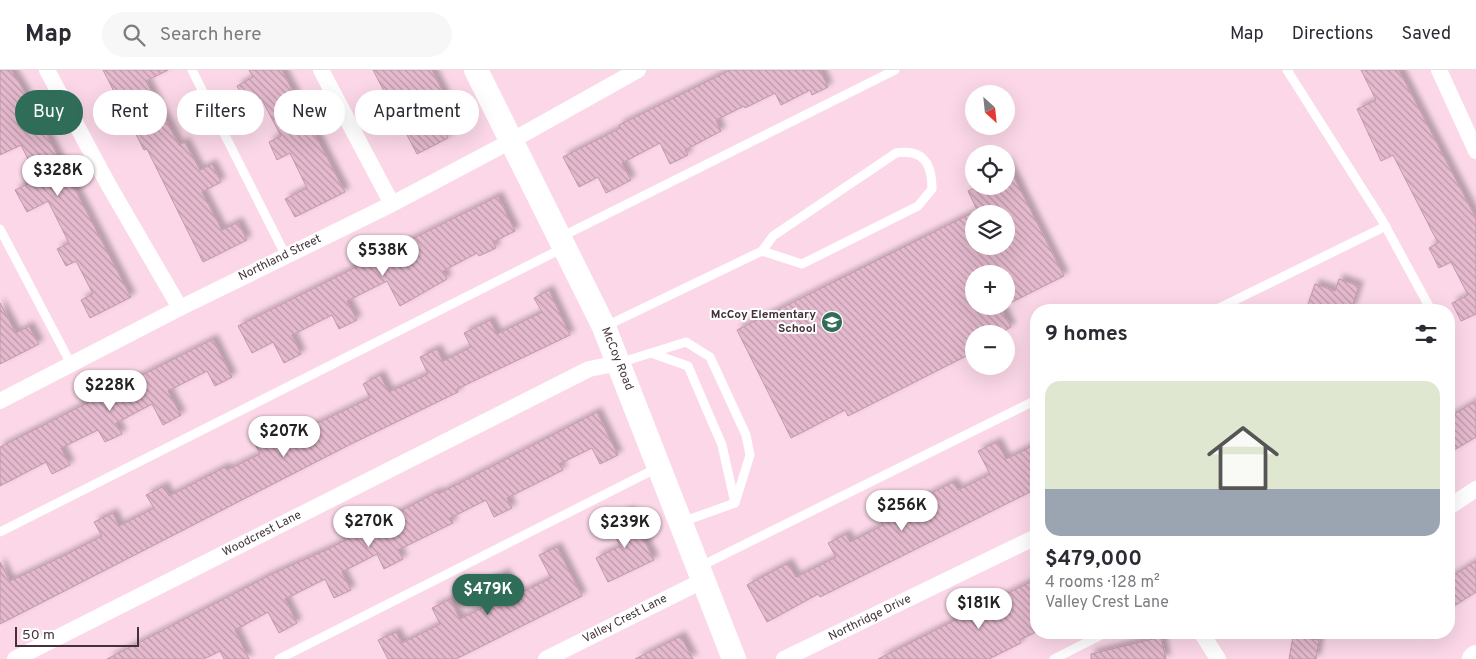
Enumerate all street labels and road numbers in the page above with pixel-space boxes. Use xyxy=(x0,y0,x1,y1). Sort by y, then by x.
street label: Northland Street xyxy=(236,231,324,285)
street label: McCoy Road xyxy=(597,325,637,393)
street label: Woodcrest Lane xyxy=(220,507,304,561)
street label: Valley Crest Lane xyxy=(580,591,670,647)
street label: Northridge Drive xyxy=(826,591,914,645)

